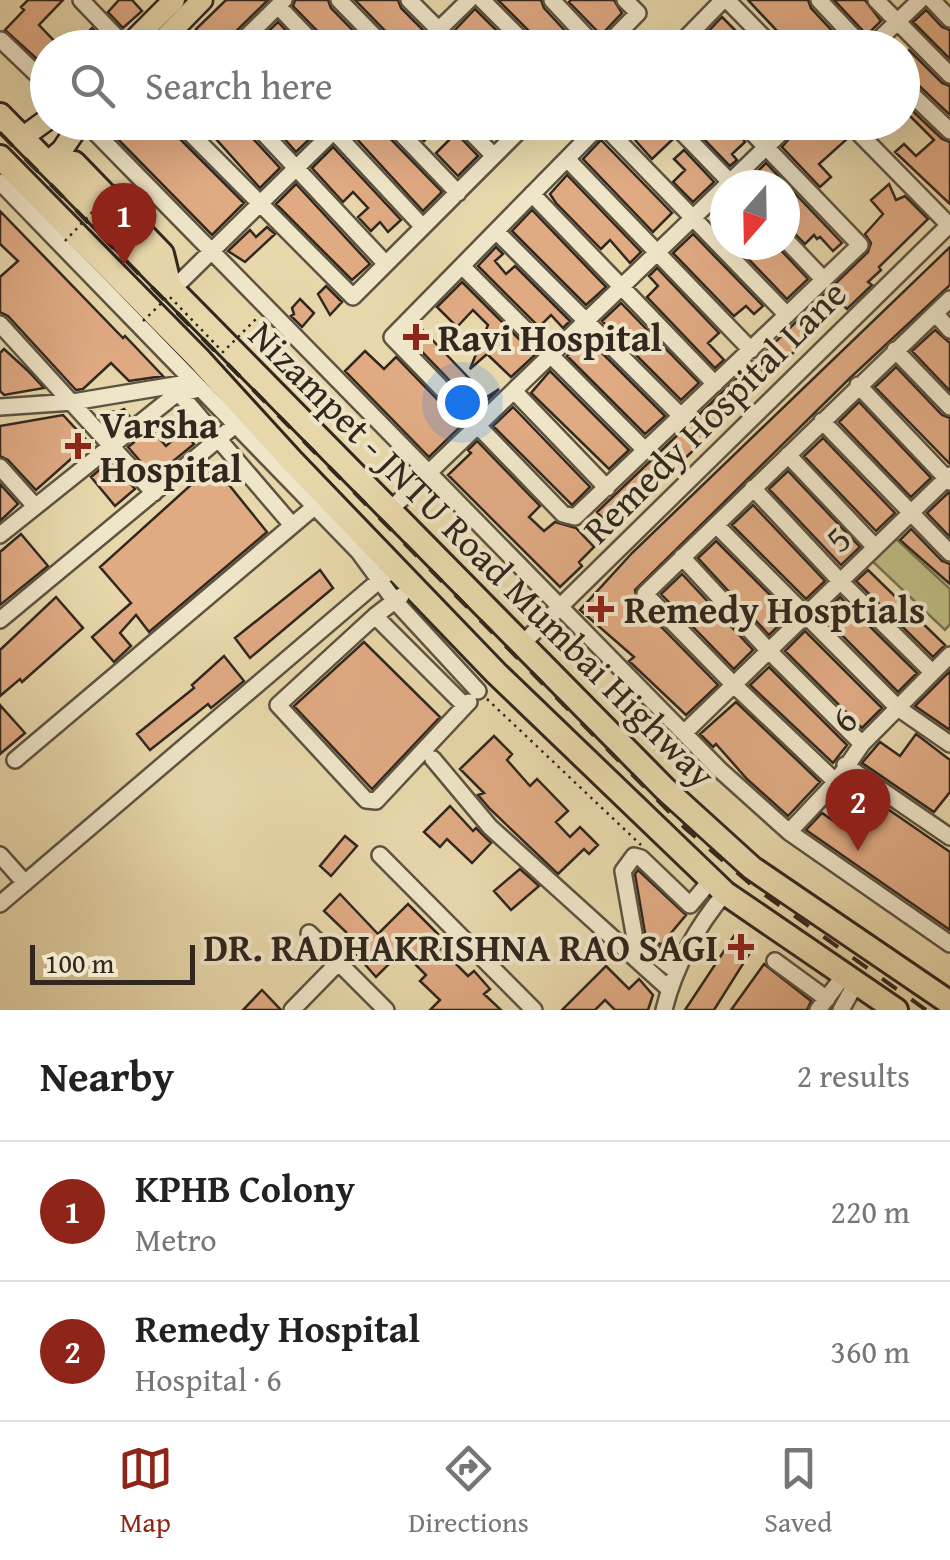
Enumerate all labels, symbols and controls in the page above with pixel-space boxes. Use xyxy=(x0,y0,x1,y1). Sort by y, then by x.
search box xyxy=(30,30,920,140)
text: Search here xyxy=(145,57,333,113)
icon: search xyxy=(65,58,120,113)
north arrow xyxy=(710,170,800,260)
pin: 1 xyxy=(92,182,156,265)
street label: Remedy Hospital Lane xyxy=(569,266,859,556)
street label: Nizampet - JNTU Road Mumbai Highway xyxy=(237,308,729,800)
place label: Ravi Hospital xyxy=(438,309,662,365)
marker: Ravi Hospital xyxy=(403,324,429,350)
your location xyxy=(437,377,488,428)
place label: Varsha Hospital xyxy=(100,396,242,496)
marker: Varsha Hospital xyxy=(65,433,91,459)
street label: 5 xyxy=(811,512,863,564)
place label: Remedy Hosptials xyxy=(624,581,925,637)
marker: Remedy Hosptials xyxy=(588,596,614,622)
street label: 6 xyxy=(816,693,870,745)
pin: 2 xyxy=(826,768,890,851)
place label: DR. RADHAKRISHNA RAO SAGI xyxy=(204,919,718,975)
marker: DR. RADHAKRISHNA RAO SAGI xyxy=(728,934,754,960)
scale bar xyxy=(30,940,195,984)
text: 100 m xyxy=(45,942,114,983)
text: Nearby xyxy=(40,1045,174,1106)
text: 2 results xyxy=(797,1052,910,1099)
text: KPHB Colony xyxy=(135,1160,355,1216)
text: 1 xyxy=(64,1188,81,1235)
text: 220 m xyxy=(831,1188,910,1235)
text: Metro xyxy=(135,1216,217,1263)
text: Remedy Hospital xyxy=(135,1300,420,1356)
text: 2 xyxy=(64,1328,81,1375)
text: 360 m xyxy=(831,1328,910,1375)
text: Hospital · 6 xyxy=(135,1356,282,1403)
tab: Map xyxy=(118,1441,173,1542)
tab: Directions xyxy=(408,1441,529,1542)
tab: Saved xyxy=(764,1441,832,1542)

